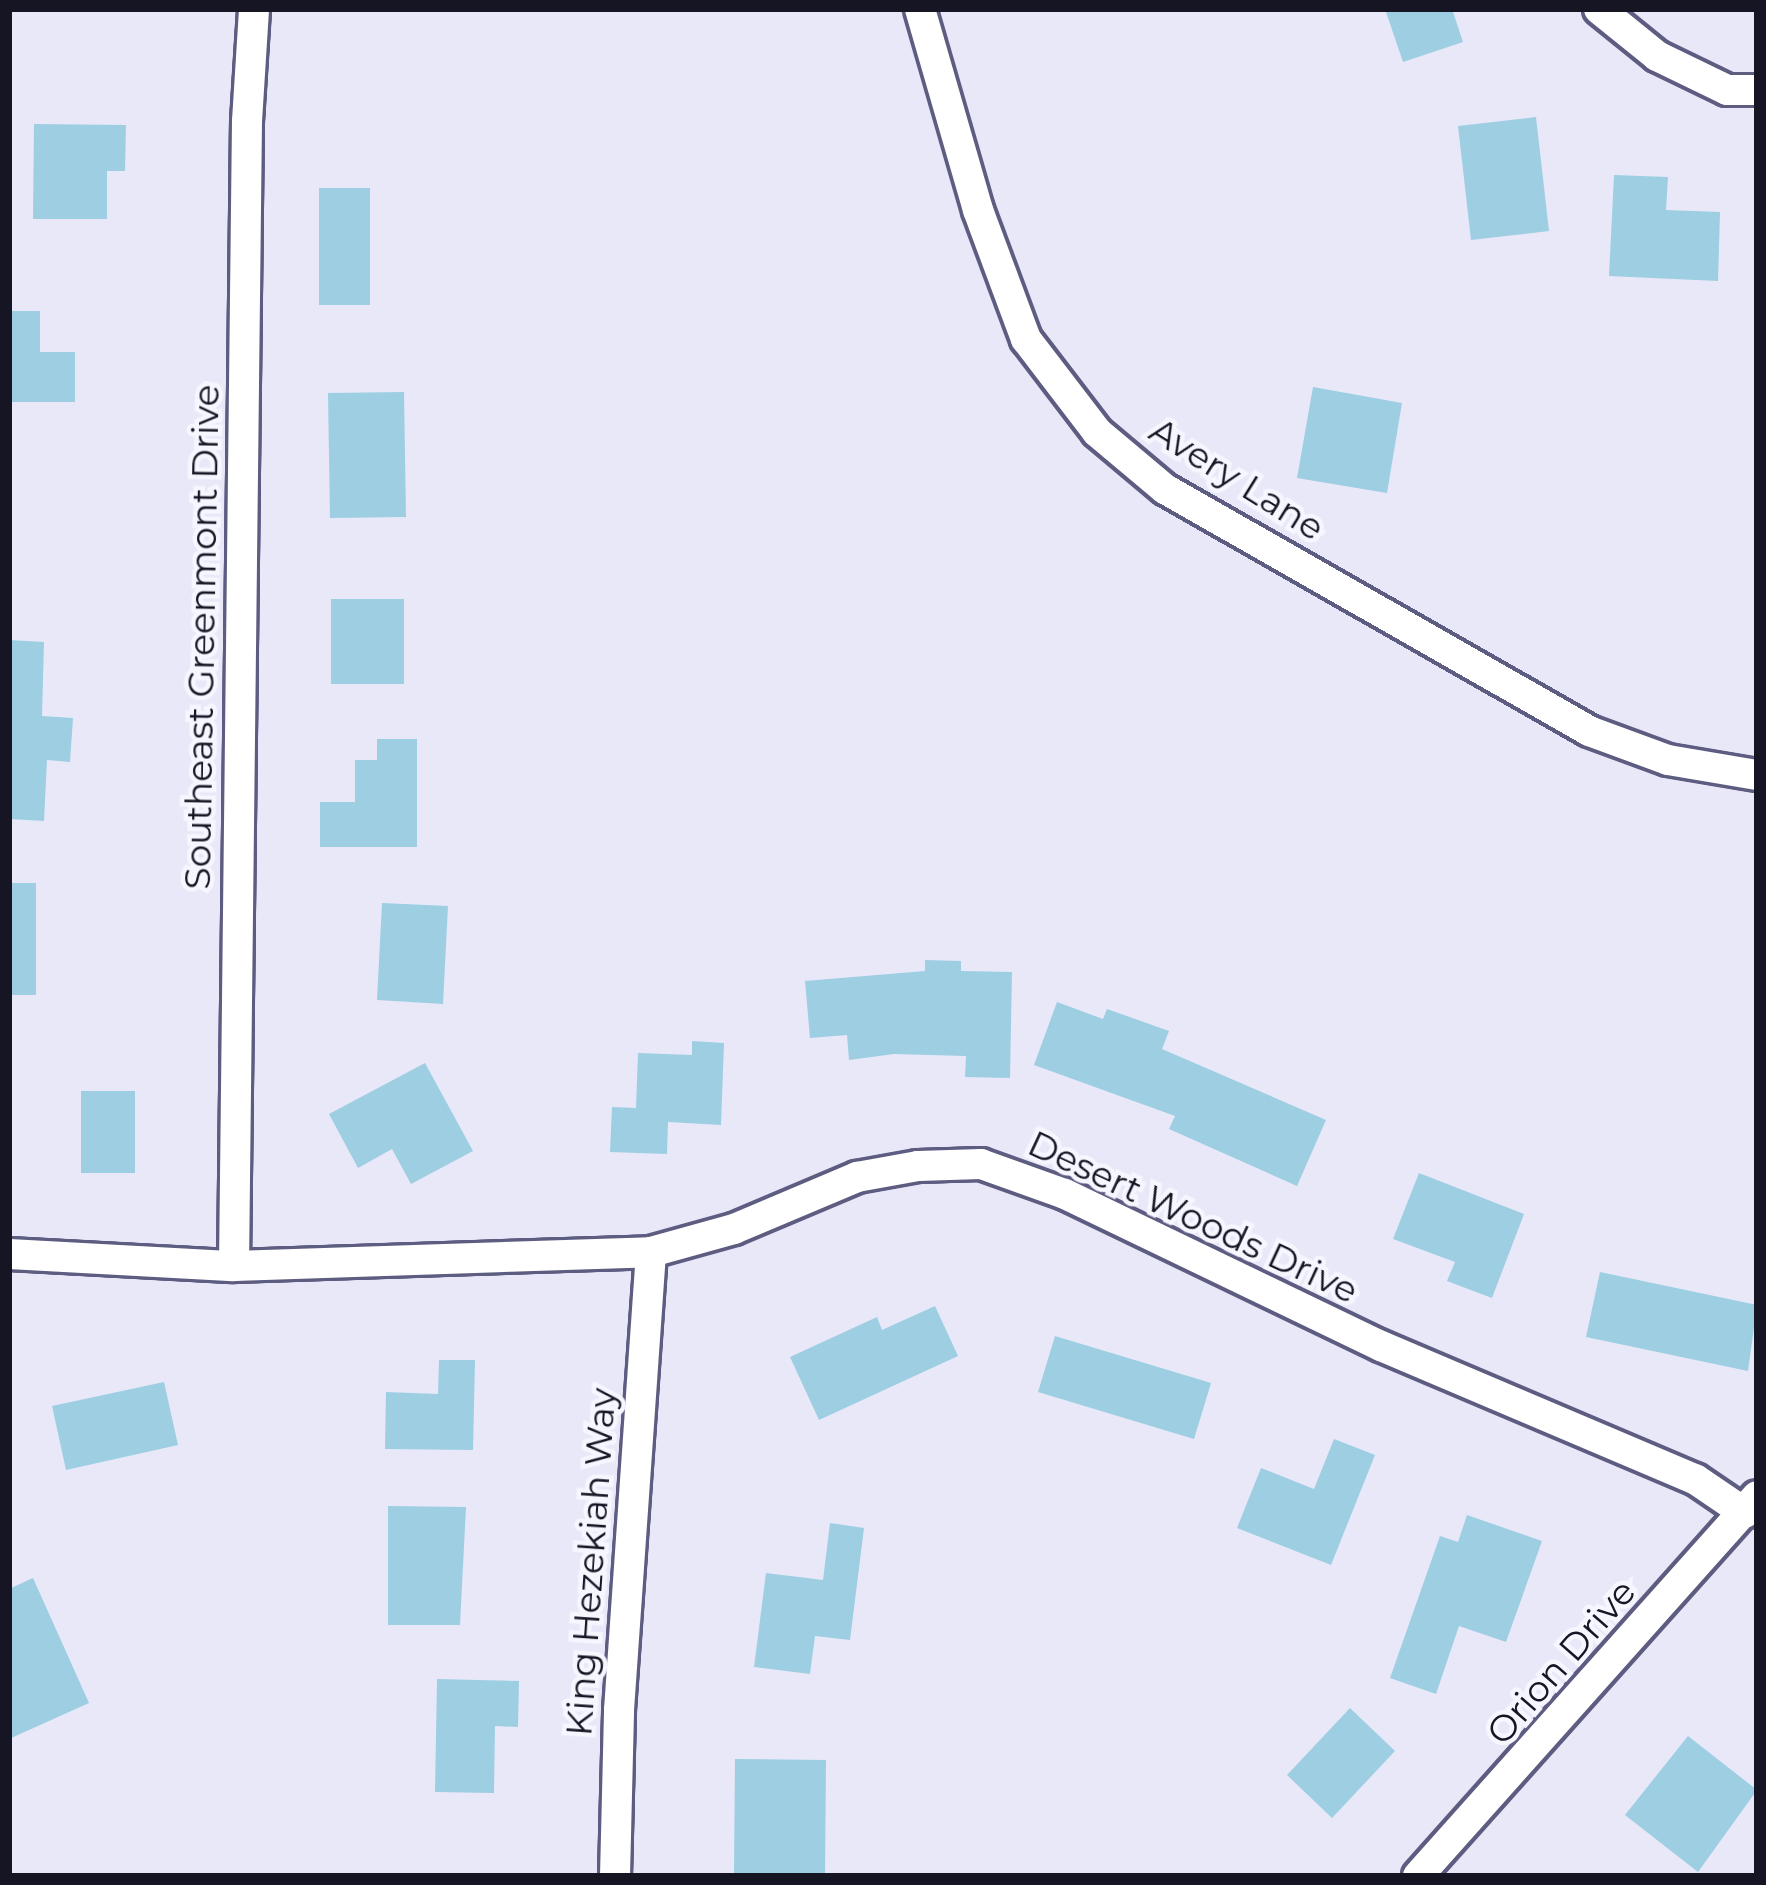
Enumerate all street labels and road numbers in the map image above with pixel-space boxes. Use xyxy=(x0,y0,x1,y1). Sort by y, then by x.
street label: Southeast Greenmont Drive xyxy=(176,384,228,890)
street label: Avery Lane xyxy=(1142,408,1332,550)
street label: Desert Woods Drive xyxy=(1021,1122,1365,1312)
street label: King Hezekiah Way xyxy=(557,1387,625,1737)
street label: Orion Drive xyxy=(1478,1571,1644,1753)

